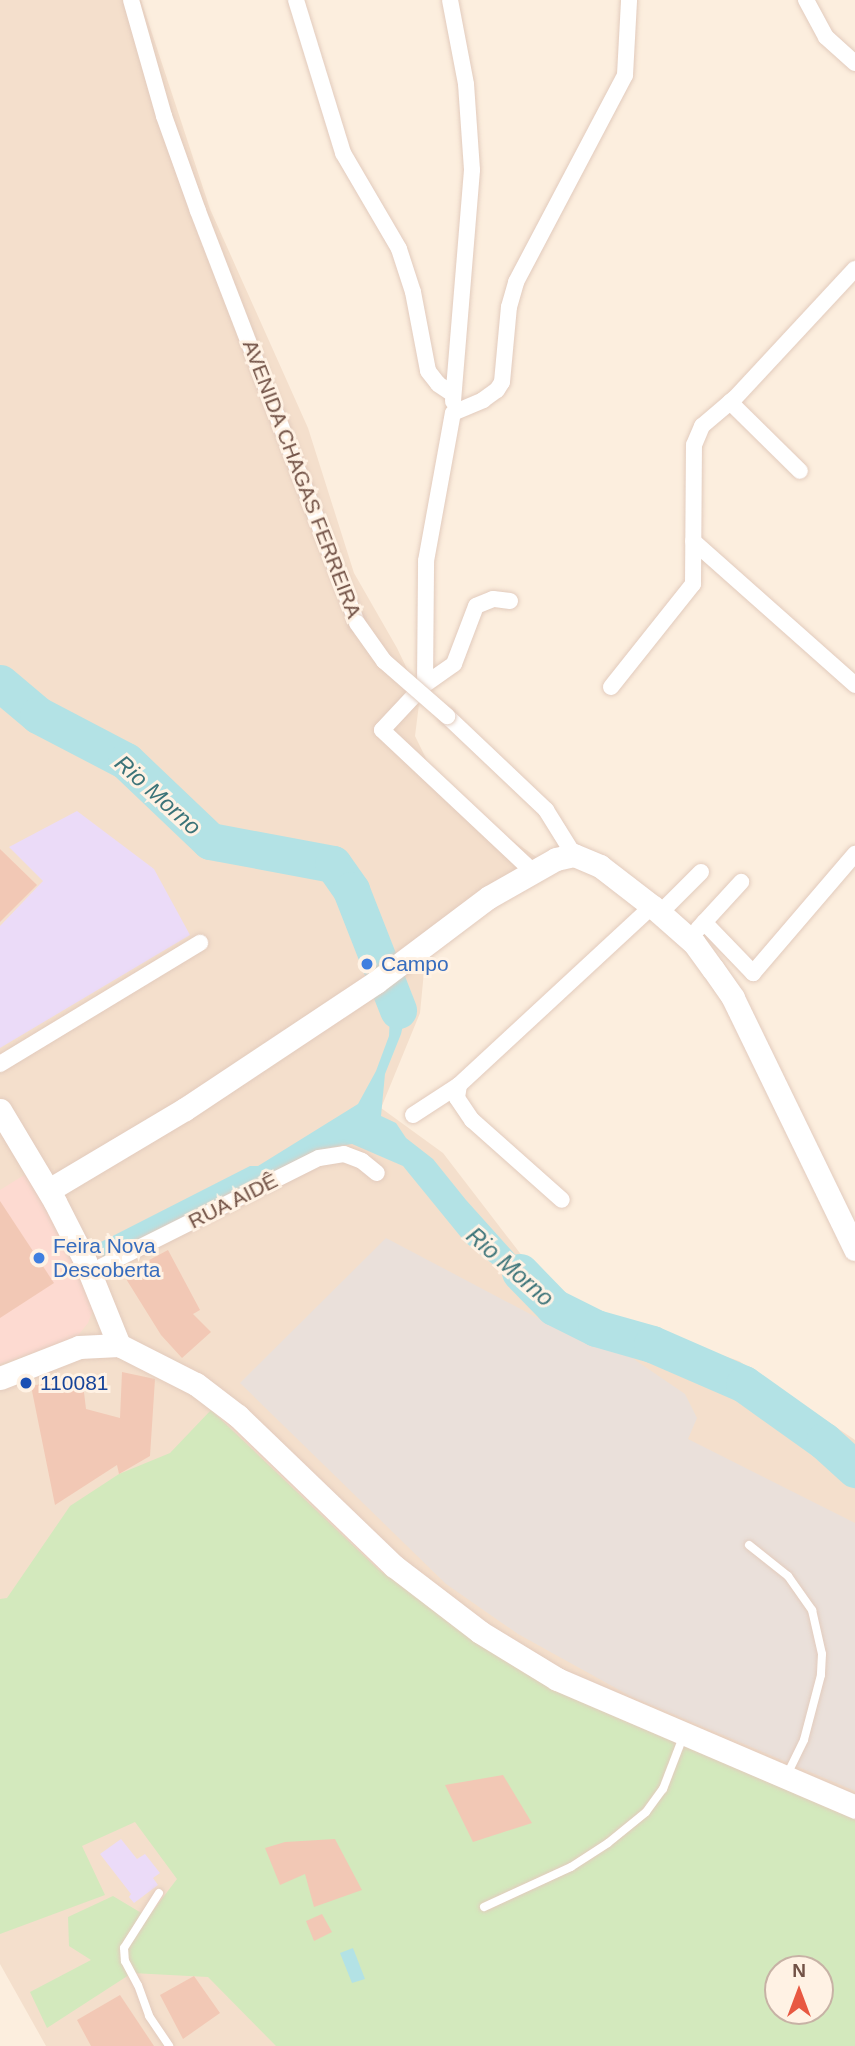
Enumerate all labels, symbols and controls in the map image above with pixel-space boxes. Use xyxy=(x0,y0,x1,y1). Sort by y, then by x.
street label: AVENIDA CHAGAS FERREIRA xyxy=(237,336,367,622)
water label: Rio Morno xyxy=(109,749,207,841)
place label: Campo xyxy=(381,951,449,977)
marker: Campo xyxy=(359,956,375,972)
street label: RUA AIDÊ xyxy=(183,1167,283,1235)
water label: Rio Morno xyxy=(461,1222,559,1312)
place label: Feira Nova Descoberta xyxy=(53,1233,160,1283)
marker: Feira Nova Descoberta xyxy=(31,1250,47,1266)
place label: 110081 xyxy=(40,1370,109,1396)
marker: 110081 xyxy=(18,1375,34,1391)
north arrow xyxy=(764,1955,834,2025)
text: N xyxy=(792,1960,806,1981)

